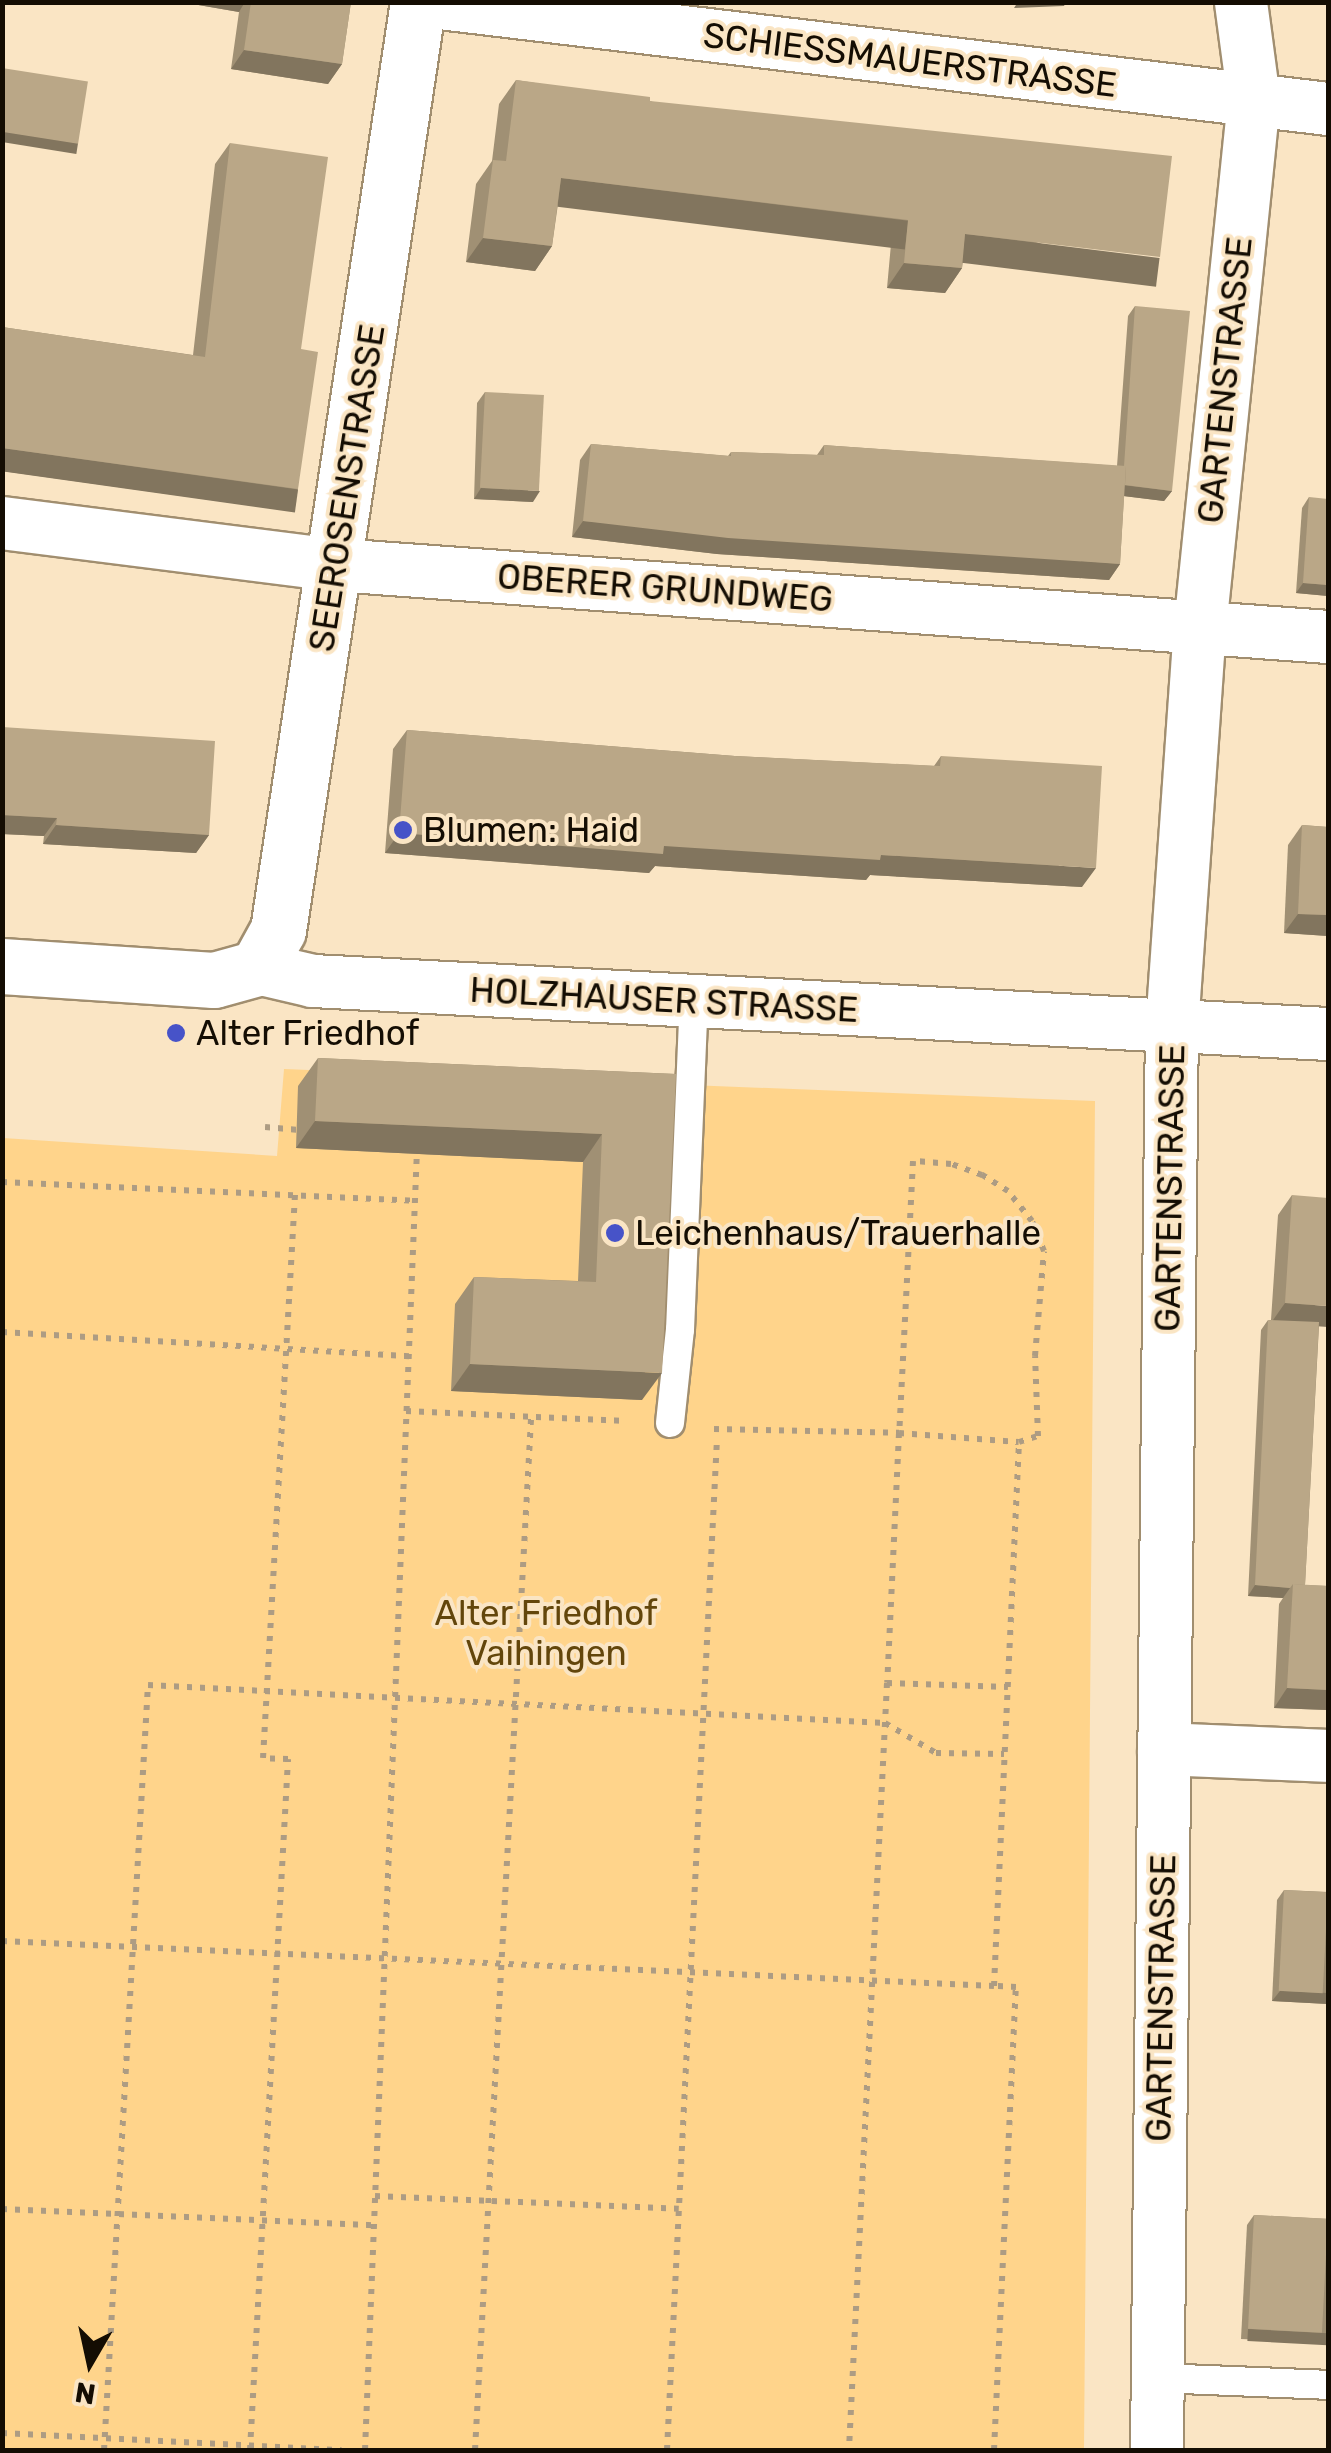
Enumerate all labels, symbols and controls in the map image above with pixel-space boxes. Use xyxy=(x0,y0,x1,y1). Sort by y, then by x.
street label: SCHIESSMAUERSTRASSE xyxy=(701,14,1119,106)
street label: GARTENSTRASSE xyxy=(1189,235,1261,525)
street label: SEEROSENSTRASSE xyxy=(300,321,394,655)
street label: OBERER GRUNDWEG xyxy=(496,555,834,621)
place label: Blumen: Haid xyxy=(423,809,639,851)
marker: Blumen: Haid xyxy=(392,819,414,841)
street label: HOLZHAUSER STRASSE xyxy=(469,969,859,1031)
place label: Alter Friedhof xyxy=(196,1012,420,1054)
marker: Alter Friedhof xyxy=(165,1022,187,1044)
street label: GARTENSTRASSE xyxy=(1146,1044,1194,1332)
place label: Leichenhaus/Trauerhalle xyxy=(635,1212,1041,1254)
marker: Leichenhaus/Trauerhalle xyxy=(604,1222,626,1244)
park label: Alter Friedhof Vaihingen xyxy=(434,1592,658,1674)
street label: GARTENSTRASSE xyxy=(1137,1854,1185,2142)
north arrow xyxy=(40,2313,140,2413)
text: N xyxy=(73,2375,98,2411)

